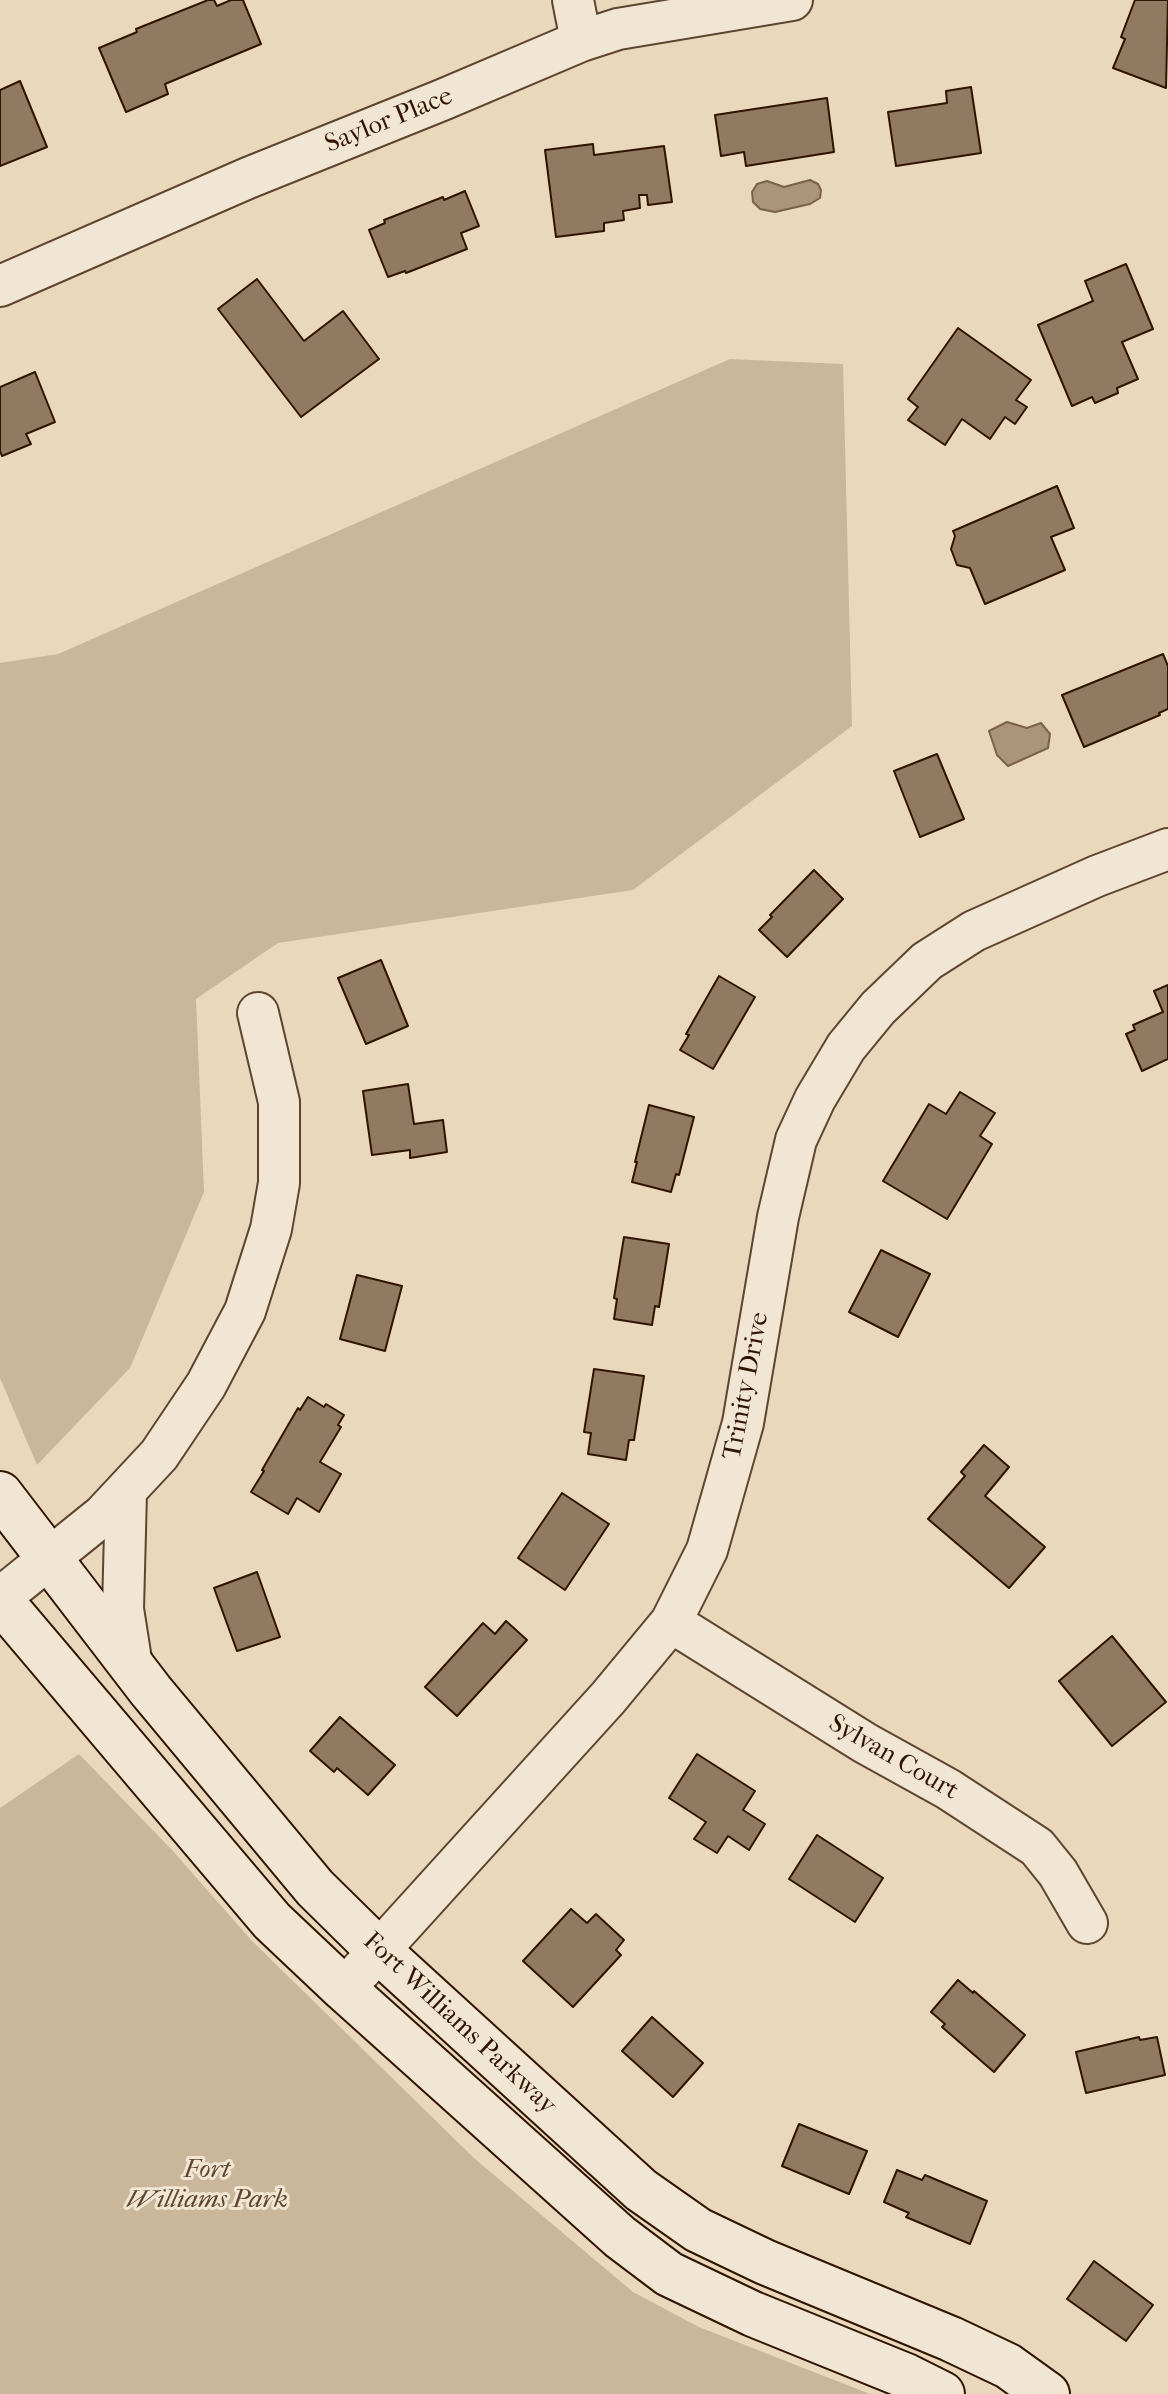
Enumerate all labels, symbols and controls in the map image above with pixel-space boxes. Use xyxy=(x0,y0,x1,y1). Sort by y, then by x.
street label: Saylor Place xyxy=(321,81,457,161)
street label: Trinity Drive xyxy=(717,1310,777,1462)
street label: Sylvan Court xyxy=(823,1708,963,1808)
street label: Fort Williams Parkway xyxy=(356,1926,562,2122)
park label: Fort Williams Park xyxy=(126,2155,288,2216)

